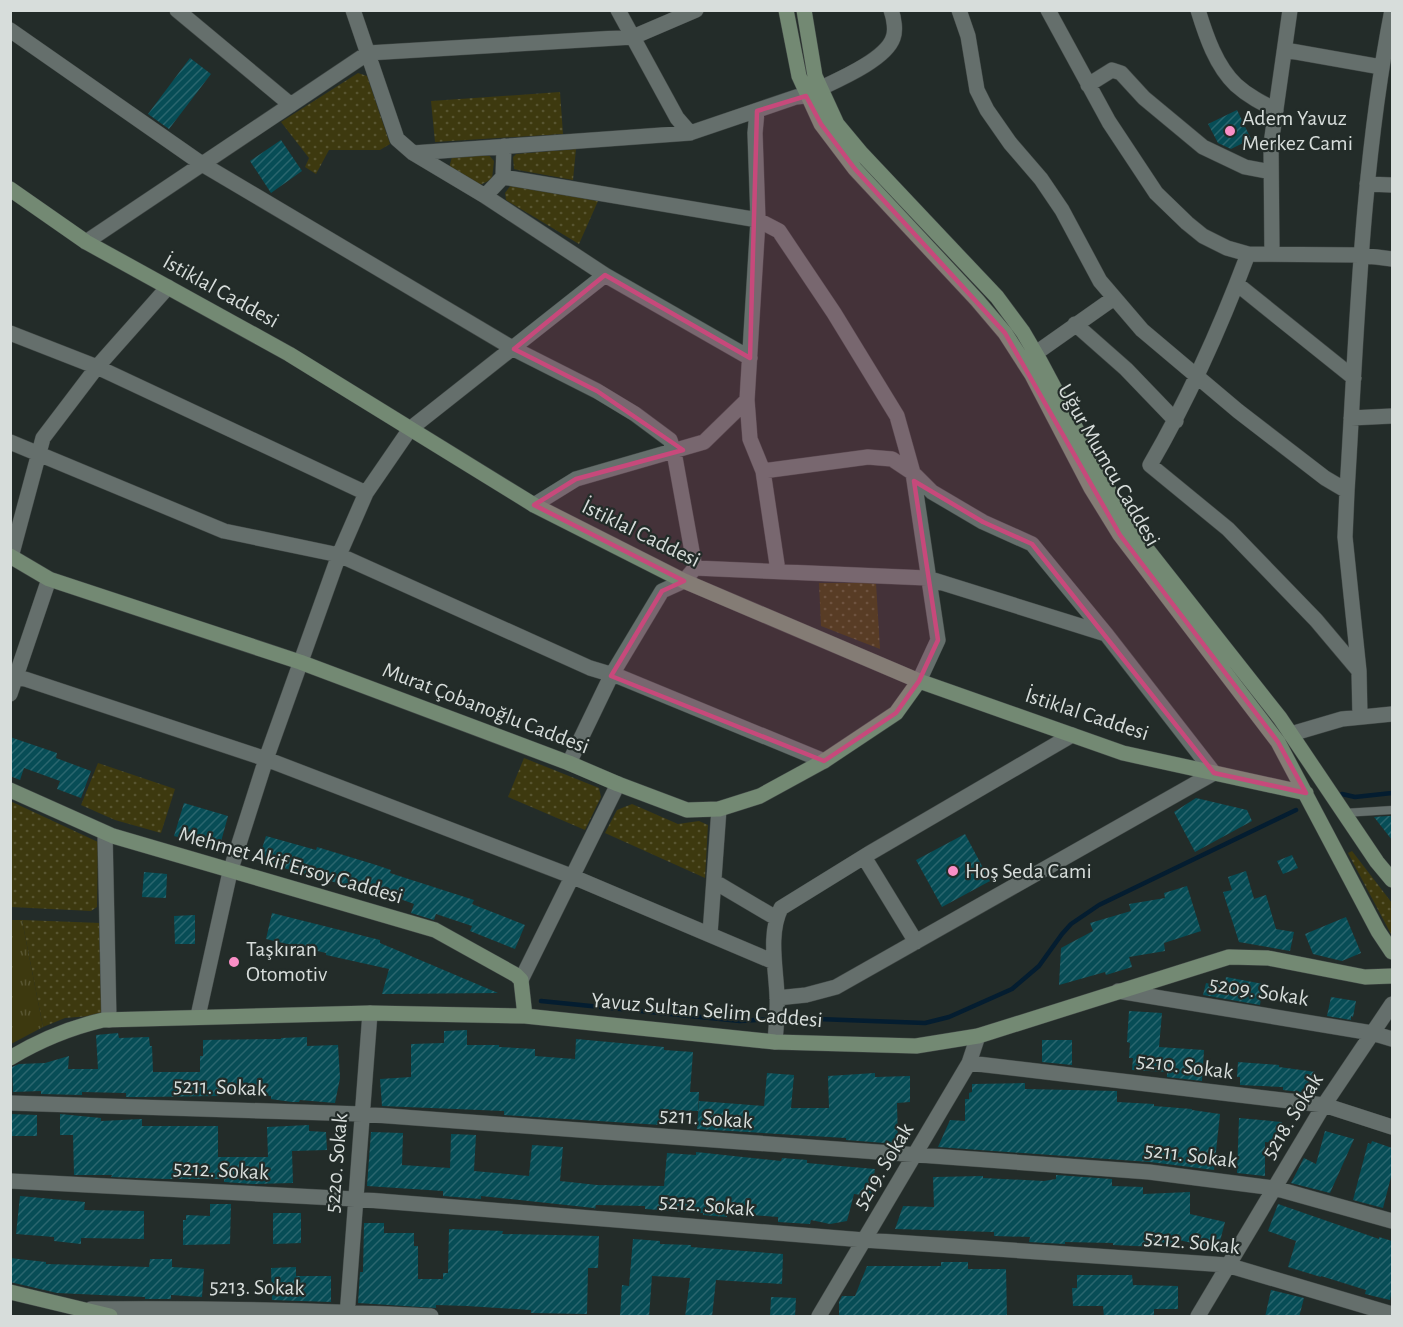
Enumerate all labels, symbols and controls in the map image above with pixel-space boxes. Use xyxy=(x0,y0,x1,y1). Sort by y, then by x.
place label: Adem Yavuz Merkez Cami xyxy=(1242,107,1353,154)
marker: Adem Yavuz Merkez Cami xyxy=(1223,124,1237,138)
street label: İstiklal Caddesi xyxy=(159,250,283,332)
street label: Uğur Mumcu Caddesi xyxy=(1054,380,1164,550)
street label: İstiklal Caddesi xyxy=(578,495,704,571)
street label: Murat Çobanoğlu Caddesi xyxy=(379,658,593,758)
street label: İstiklal Caddesi xyxy=(1022,684,1152,744)
street label: Mehmet Akif Ersoy Caddesi xyxy=(176,822,406,908)
place label: Hoş Seda Cami xyxy=(965,860,1092,882)
marker: Hoş Seda Cami xyxy=(946,864,960,878)
place label: Taşkıran Otomotiv xyxy=(246,938,328,985)
marker: Taşkıran Otomotiv xyxy=(227,955,241,969)
street label: 5209. Sokak xyxy=(1208,972,1310,1010)
street label: Yavuz Sultan Selim Caddesi xyxy=(590,989,824,1031)
street label: 5210. Sokak xyxy=(1135,1049,1235,1083)
street label: 5218. Sokak xyxy=(1257,1069,1327,1163)
street label: 5211. Sokak xyxy=(173,1074,267,1100)
street label: 5211. Sokak xyxy=(659,1104,753,1132)
street label: 5220. Sokak xyxy=(321,1112,351,1214)
street label: 5219. Sokak xyxy=(849,1119,917,1213)
street label: 5211. Sokak xyxy=(1143,1138,1239,1172)
street label: 5212. Sokak xyxy=(172,1157,270,1183)
street label: 5212. Sokak xyxy=(658,1190,756,1220)
street label: 5212. Sokak xyxy=(1143,1226,1241,1258)
street label: 5213. Sokak xyxy=(209,1275,305,1299)

